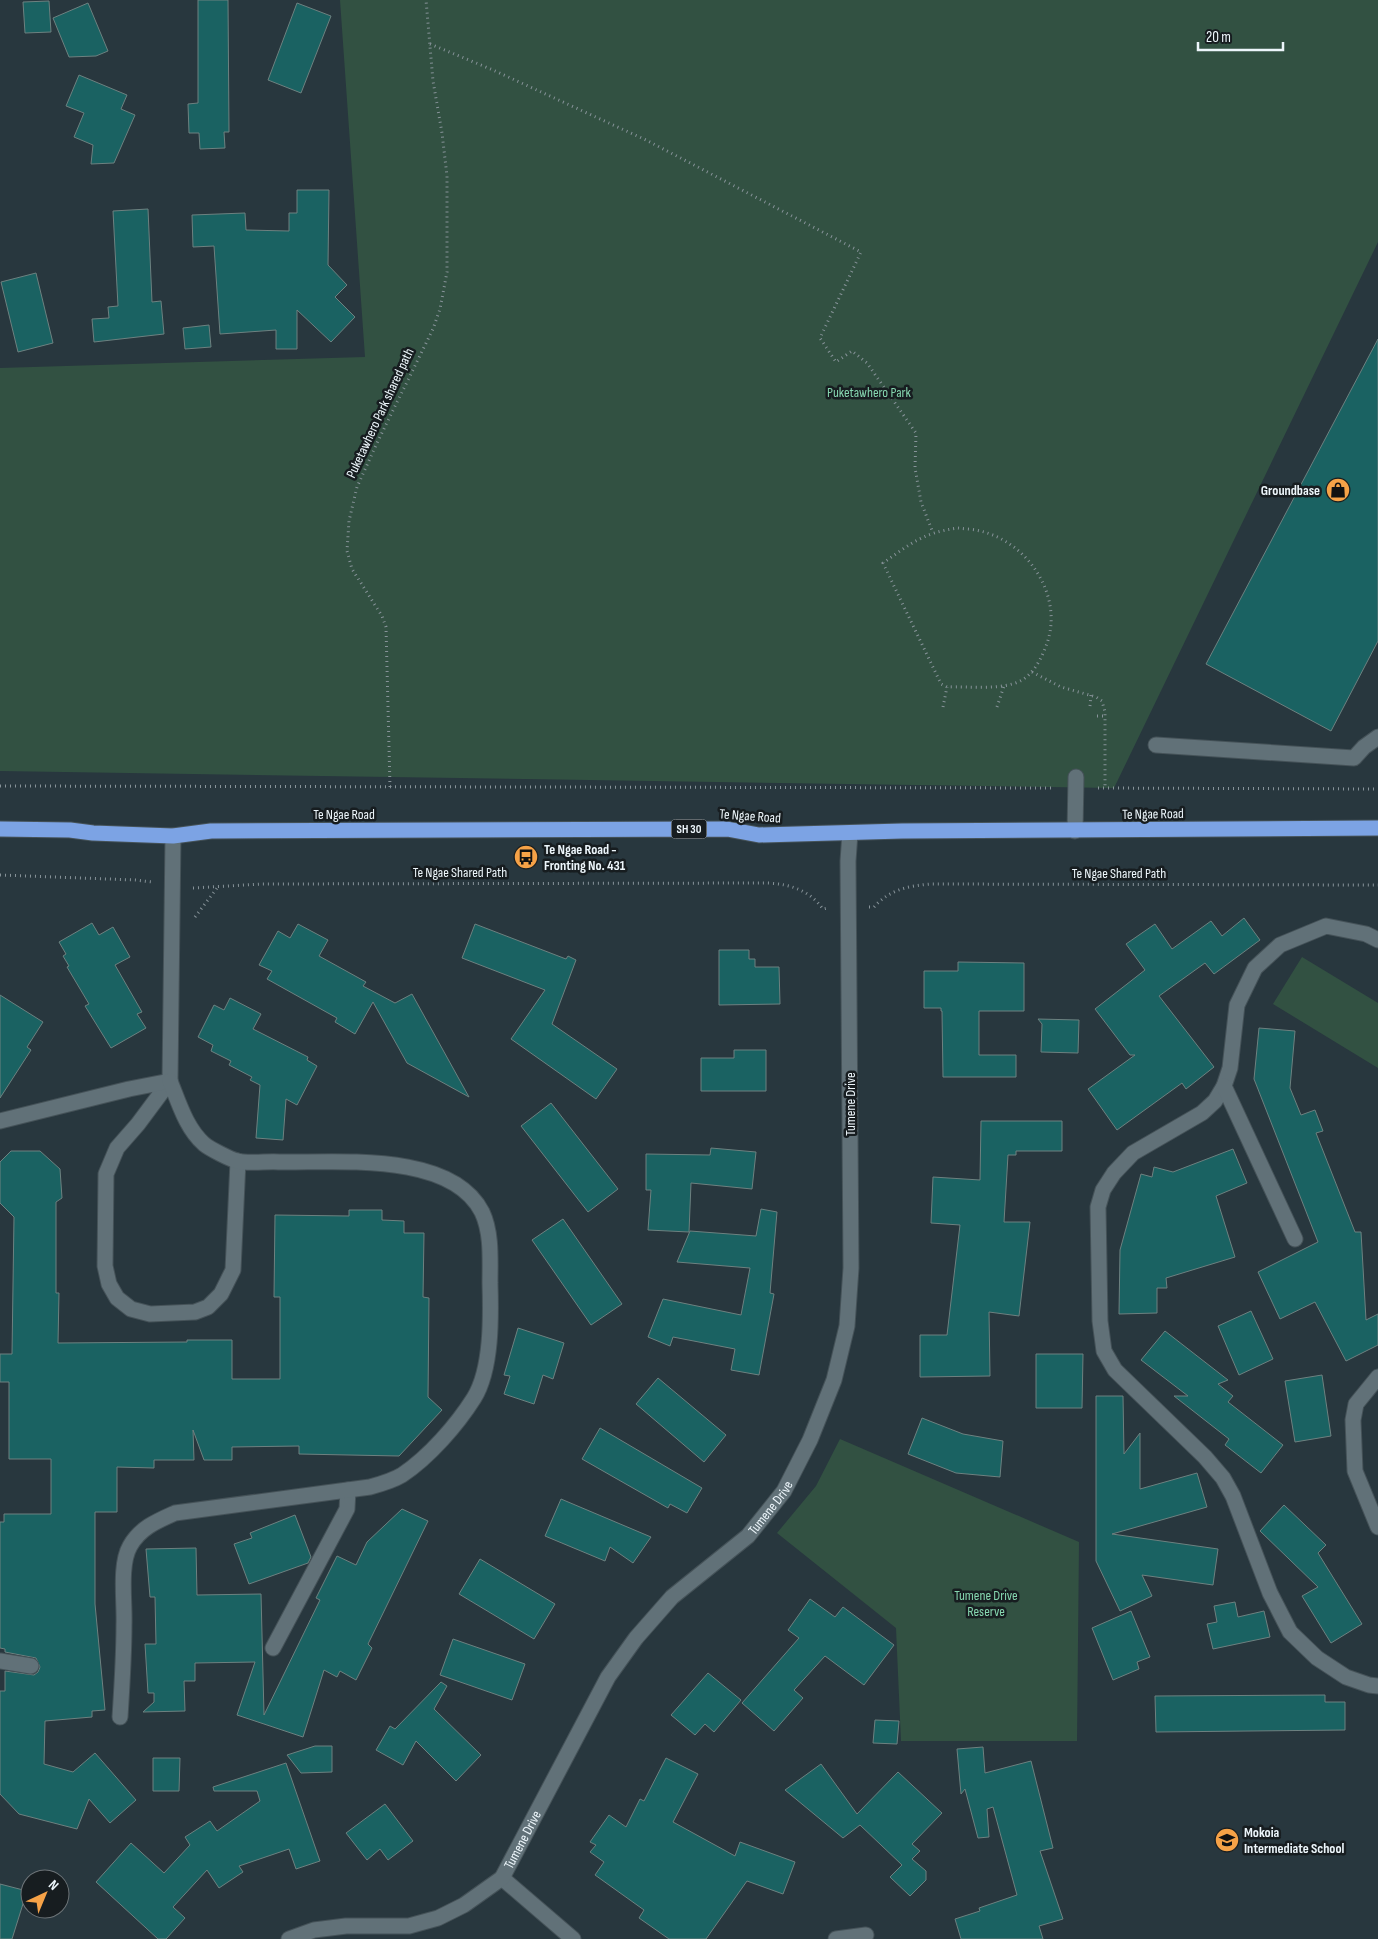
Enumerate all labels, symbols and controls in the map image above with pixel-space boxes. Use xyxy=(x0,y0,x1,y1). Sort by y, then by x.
scale bar xyxy=(1198,20,1283,52)
text: 20 m xyxy=(1206,28,1231,47)
street label: Puketawhero Park shared path xyxy=(342,345,418,481)
park label: Puketawhero Park xyxy=(827,384,912,401)
shop icon: Groundbase xyxy=(1325,477,1351,503)
place label: Groundbase xyxy=(1261,482,1320,499)
street label: Te Ngae Road xyxy=(719,805,782,827)
street label: Te Ngae Road xyxy=(1122,805,1184,823)
street label: Te Ngae Road xyxy=(313,806,375,823)
road number: SH 30 xyxy=(672,820,706,839)
place label: Te Ngae Road - Fronting No. 431 xyxy=(544,841,626,874)
bus stop icon: Te Ngae Road - Fronting No. 431 xyxy=(513,844,539,870)
street label: Te Ngae Shared Path xyxy=(413,864,507,881)
street label: Te Ngae Shared Path xyxy=(1072,865,1166,882)
street label: Tumene Drive xyxy=(842,1072,859,1136)
street label: Tumene Drive xyxy=(744,1478,796,1538)
park label: Tumene Drive Reserve xyxy=(954,1587,1018,1620)
street label: Tumene Drive xyxy=(500,1808,545,1872)
place label: Mokoia Intermediate School xyxy=(1244,1824,1345,1857)
school or university icon: Mokoia Intermediate School xyxy=(1214,1827,1240,1853)
north arrow xyxy=(20,1869,70,1919)
text: N xyxy=(45,1876,62,1894)

